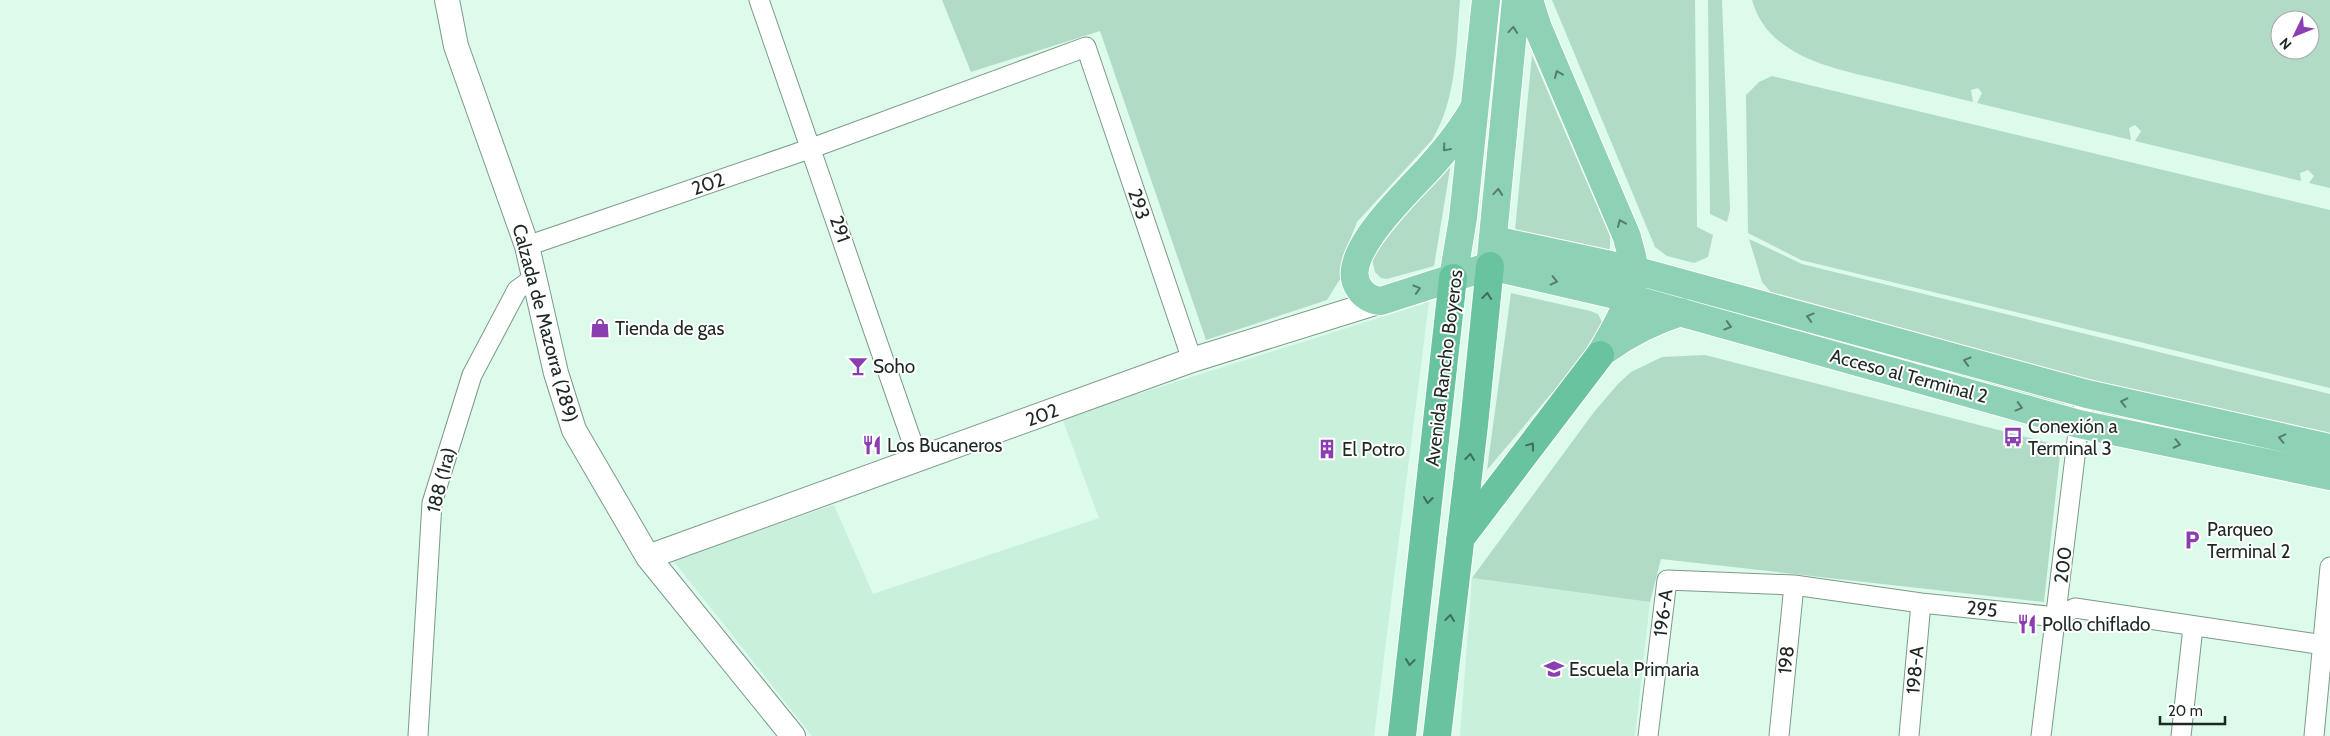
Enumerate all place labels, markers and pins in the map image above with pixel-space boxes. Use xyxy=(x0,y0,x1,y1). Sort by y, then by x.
shop icon: Tienda de gas xyxy=(589,317,611,339)
place label: Tienda de gas xyxy=(615,317,724,340)
bar icon: Soho xyxy=(847,355,869,377)
place label: Soho xyxy=(873,355,915,378)
place label: Conexión a Terminal 3 xyxy=(2028,415,2118,460)
bus stop icon: Conexión a Terminal 3 xyxy=(2002,426,2024,448)
restaurant icon: Los Bucaneros xyxy=(861,434,883,456)
place label: Los Bucaneros xyxy=(887,434,1002,457)
building icon: El Potro xyxy=(1316,438,1338,460)
place label: El Potro xyxy=(1342,438,1405,461)
place label: Parqueo Terminal 2 xyxy=(2207,518,2291,563)
parking icon: Parqueo Terminal 2 xyxy=(2181,529,2203,551)
restaurant icon: Pollo chiflado xyxy=(2016,613,2038,635)
place label: Pollo chiflado xyxy=(2042,613,2151,636)
school or university icon: Escuela Primaria xyxy=(1543,658,1565,680)
place label: Escuela Primaria xyxy=(1569,658,1699,681)

